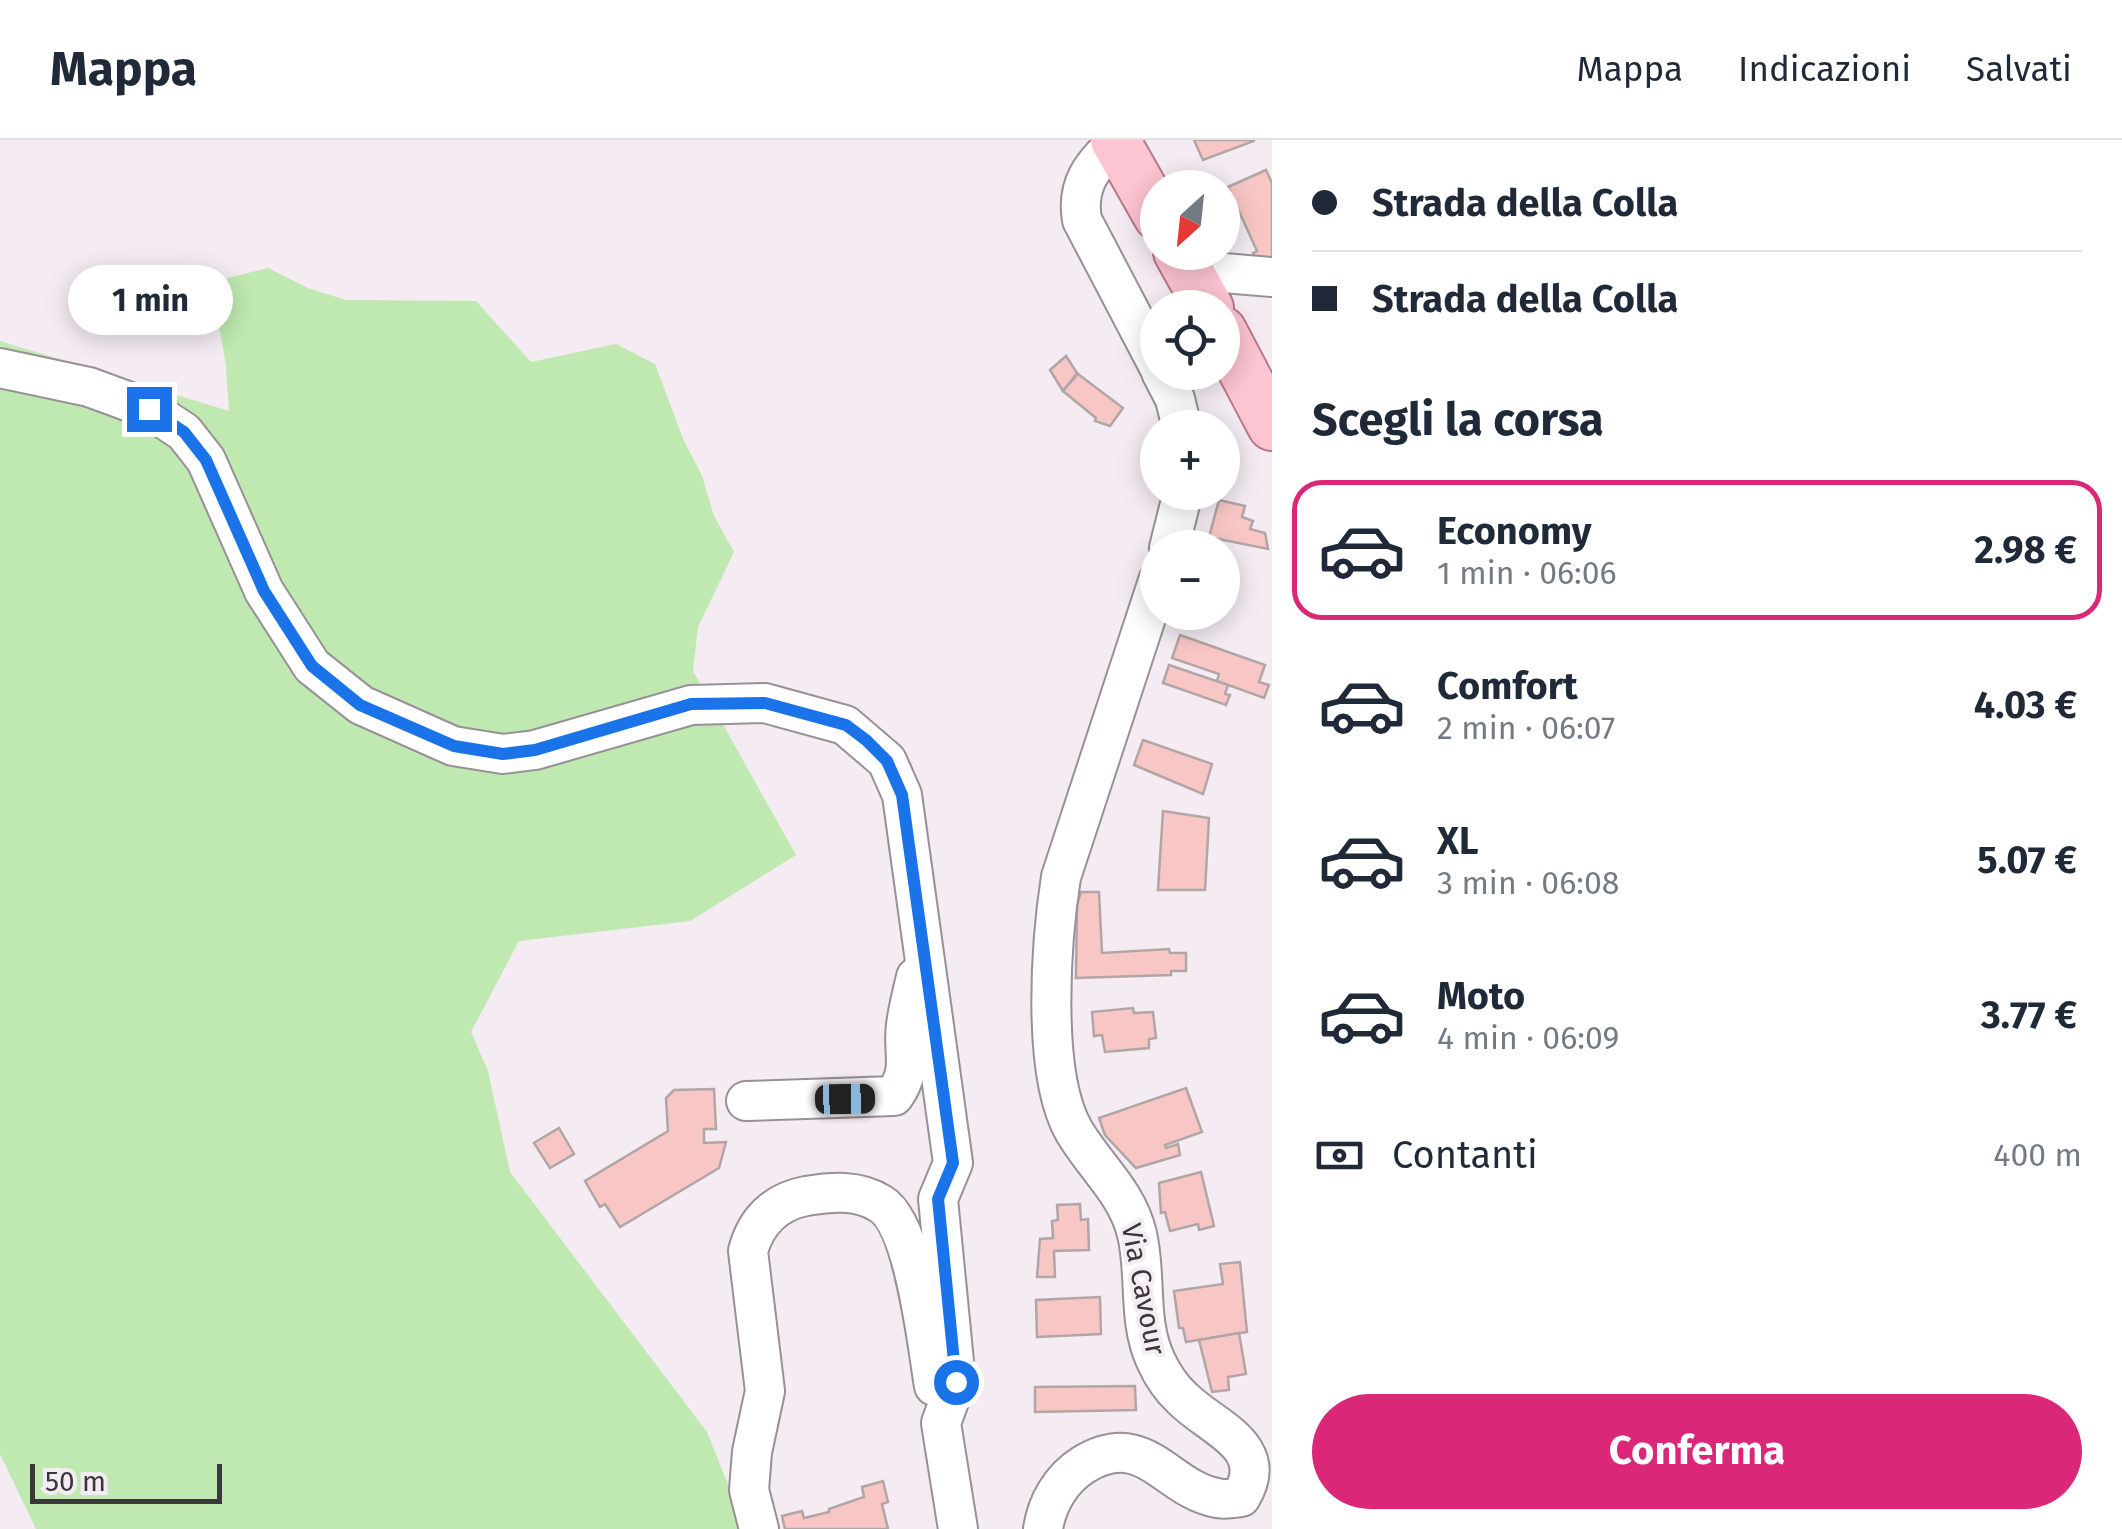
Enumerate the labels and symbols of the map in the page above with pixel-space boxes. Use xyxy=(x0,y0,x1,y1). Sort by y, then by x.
north arrow xyxy=(1140,170,1240,270)
callout: 1 min xyxy=(66,264,232,334)
route end xyxy=(127,387,172,432)
car xyxy=(815,1083,875,1115)
street label: Via Cavour xyxy=(1115,1220,1172,1358)
route start xyxy=(934,1360,979,1405)
scale bar xyxy=(30,1459,222,1504)

